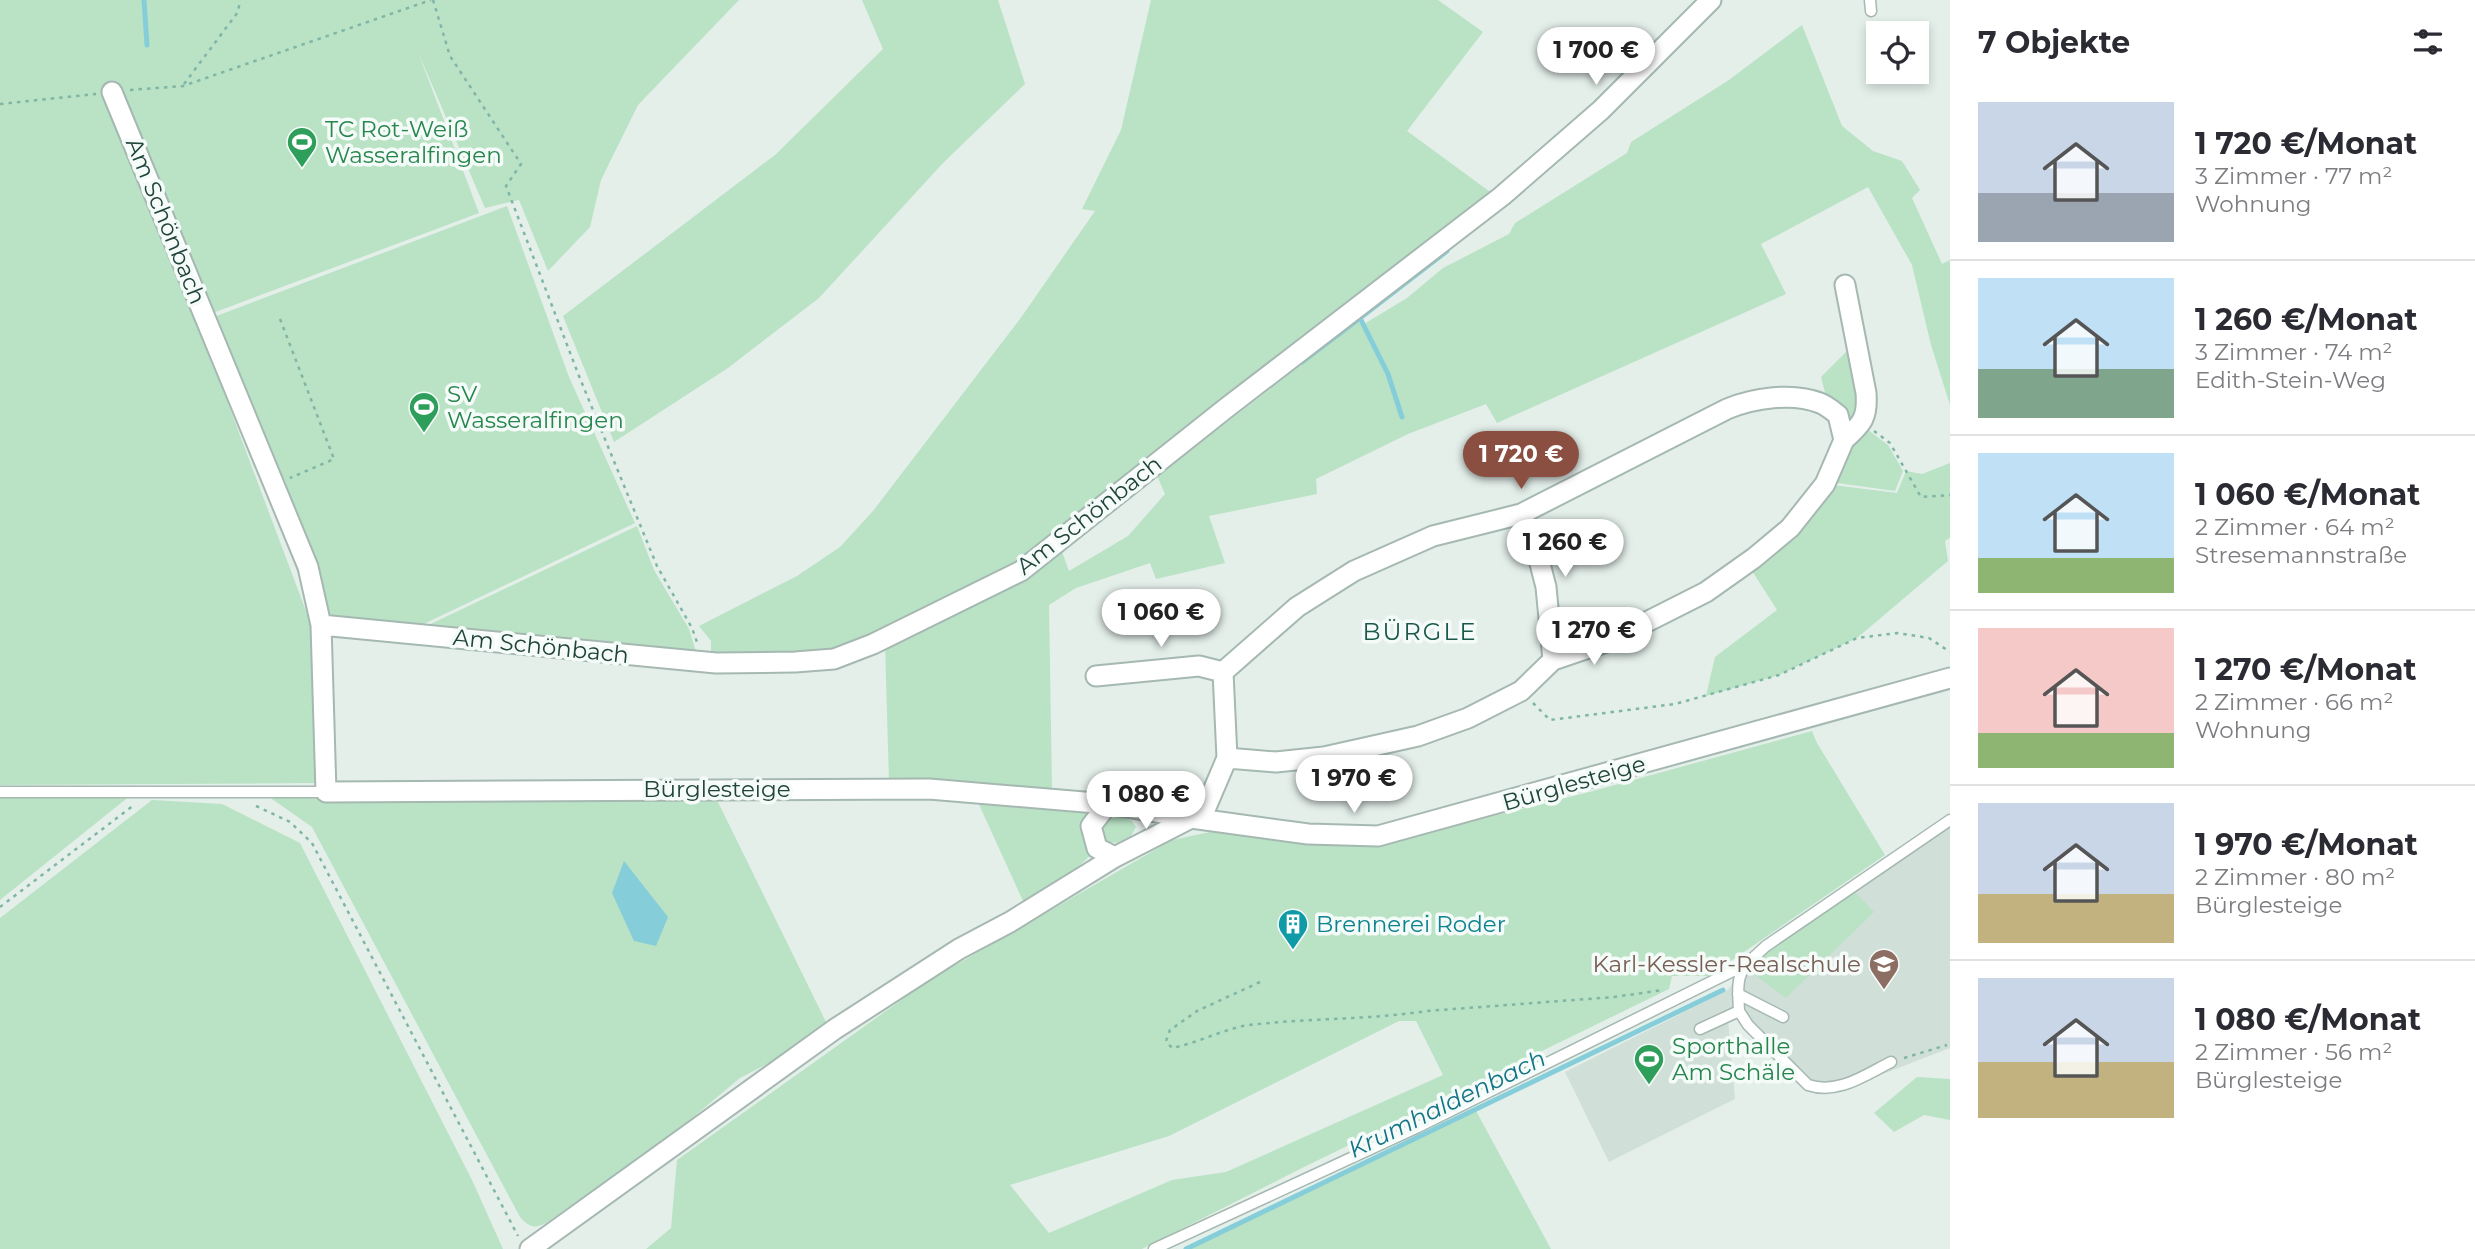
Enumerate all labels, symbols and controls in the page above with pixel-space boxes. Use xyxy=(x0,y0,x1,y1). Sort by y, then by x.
map controls xyxy=(1866,21,1929,84)
button: locate xyxy=(1866,21,1929,84)
icon: filters xyxy=(2409,23,2447,61)
text: 7 Objekte xyxy=(1978,24,2130,61)
pin: 1 700 € xyxy=(1531,28,1661,87)
text: 1 700 € xyxy=(1553,36,1639,64)
place label: TC Rot-Weiß Wasseralfingen xyxy=(325,115,502,169)
sports icon: TC Rot-Weiß Wasseralfingen xyxy=(285,125,319,169)
text: 1 720 €/Monat xyxy=(2195,125,2417,162)
icon: home xyxy=(2034,130,2118,214)
street label: Am Schönbach xyxy=(120,134,212,308)
text: 3 Zimmer · 77 m² xyxy=(2195,162,2392,190)
text: Wohnung xyxy=(2195,190,2312,218)
text: 1 260 €/Monat xyxy=(2195,301,2418,338)
icon: home xyxy=(2034,306,2118,390)
text: 3 Zimmer · 74 m² xyxy=(2195,338,2393,366)
text: Edith-Stein-Weg xyxy=(2195,366,2386,394)
place label: SV Wasseralfingen xyxy=(447,380,624,434)
sports icon: SV Wasseralfingen xyxy=(407,390,441,434)
pin: 1 720 € xyxy=(1456,432,1586,491)
text: 1 720 € xyxy=(1479,440,1563,468)
street label: Am Schönbach xyxy=(1011,450,1167,580)
text: 1 060 €/Monat xyxy=(2195,476,2420,513)
icon: home xyxy=(2034,481,2118,565)
text: 2 Zimmer · 64 m² xyxy=(2195,513,2395,541)
pin: 1 260 € xyxy=(1500,520,1630,579)
text: 1 260 € xyxy=(1523,528,1607,556)
text: Stresemannstraße xyxy=(2195,541,2407,569)
pin: 1 060 € xyxy=(1096,590,1226,649)
text: 1 060 € xyxy=(1118,598,1204,626)
pin: 1 270 € xyxy=(1529,608,1659,667)
text: 1 270 € xyxy=(1552,616,1636,644)
district label: BÜRGLE xyxy=(1362,617,1478,646)
street label: Am Schönbach xyxy=(452,623,630,669)
text: 1 270 €/Monat xyxy=(2195,651,2417,688)
icon: home xyxy=(2034,656,2118,740)
text: 2 Zimmer · 66 m² xyxy=(2195,688,2393,716)
text: Wohnung xyxy=(2195,716,2312,744)
street label: Bürglesteige xyxy=(1499,749,1649,817)
pin: 1 970 € xyxy=(1289,756,1419,815)
text: 1 970 € xyxy=(1312,764,1396,792)
pin: 1 080 € xyxy=(1081,772,1211,831)
street label: Bürglesteige xyxy=(643,775,791,803)
text: 1 080 € xyxy=(1102,780,1190,808)
text: 1 970 €/Monat xyxy=(2195,826,2418,863)
icon: home xyxy=(2034,831,2118,915)
text: 2 Zimmer · 80 m² xyxy=(2195,863,2395,891)
text: Bürglesteige xyxy=(2195,891,2342,919)
building icon: Brennerei Roder xyxy=(1276,907,1310,951)
place label: Brennerei Roder xyxy=(1316,910,1506,938)
school or university icon: Karl-Kessler-Realschule xyxy=(1867,947,1901,991)
place label: Karl-Kessler-Realschule xyxy=(1592,950,1861,978)
text: 1 080 €/Monat xyxy=(2195,1001,2421,1038)
icon: home xyxy=(2034,1006,2118,1090)
place label: Sporthalle Am Schäle xyxy=(1672,1032,1795,1086)
text: 2 Zimmer · 56 m² xyxy=(2195,1038,2392,1066)
sports icon: Sporthalle Am Schäle xyxy=(1632,1042,1666,1086)
water label: Krumhaldenbach xyxy=(1343,1043,1550,1164)
text: Bürglesteige xyxy=(2195,1066,2342,1094)

